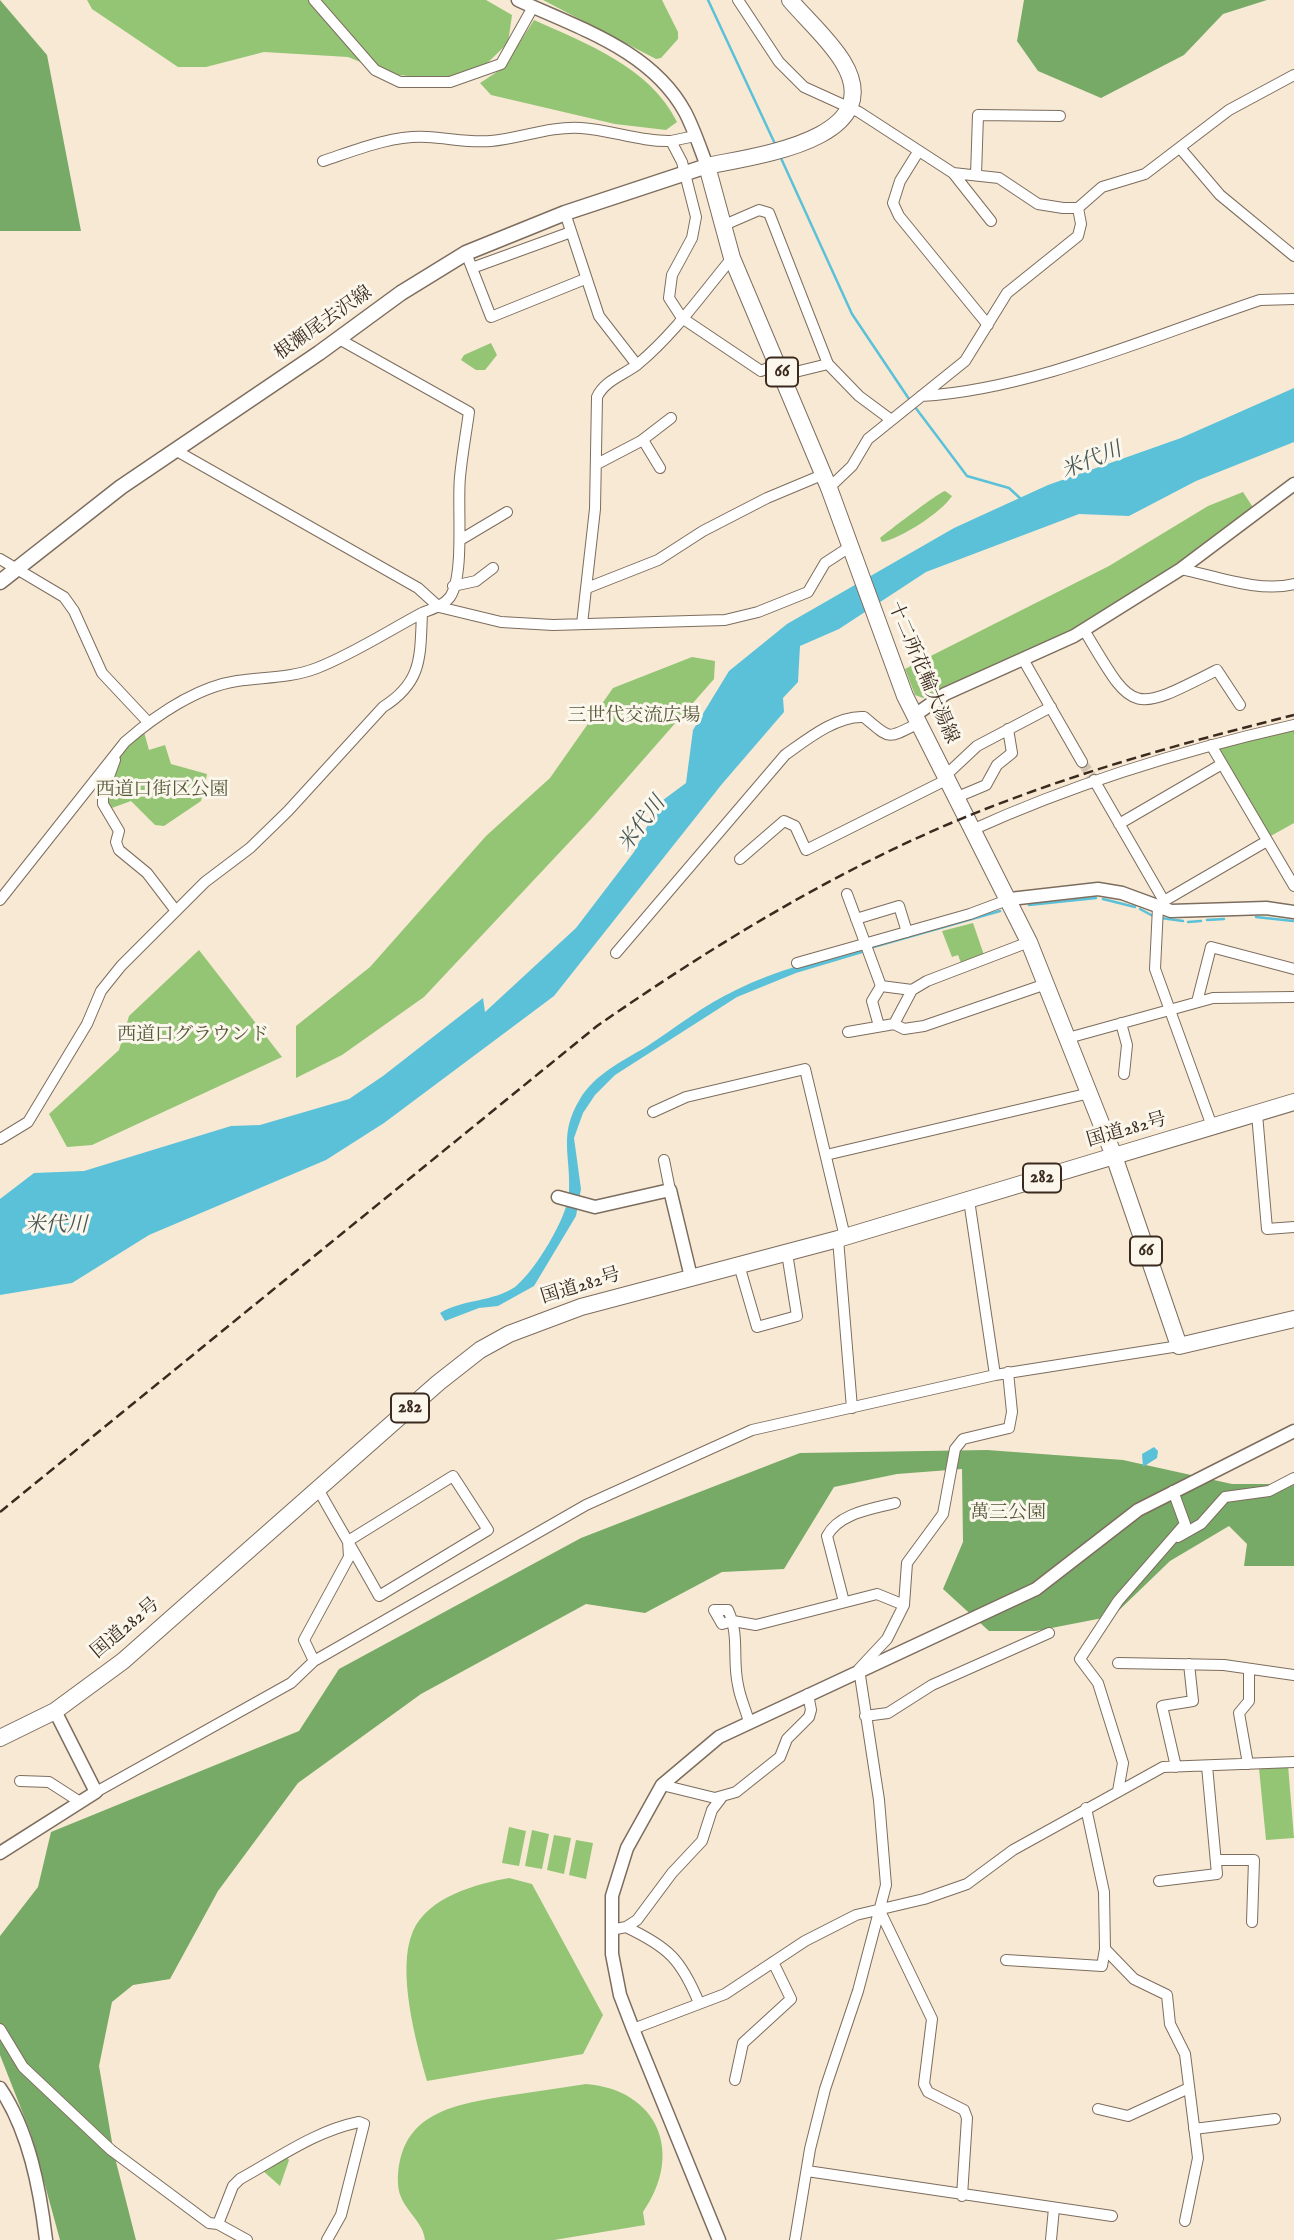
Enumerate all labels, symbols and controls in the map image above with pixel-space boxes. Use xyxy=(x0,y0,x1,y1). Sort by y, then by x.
street label: 根瀬尾去沢線 xyxy=(271,282,377,366)
road number: 66 xyxy=(766,358,798,386)
water label: 米代川 xyxy=(1058,439,1126,485)
street label: 十二所花輪大湯線 xyxy=(882,599,962,747)
park label: 三世代交流広場 xyxy=(568,706,700,728)
park label: 西道口街区公園 xyxy=(96,780,228,802)
water label: 米代川 xyxy=(614,792,672,858)
park label: 西道口グラウンド xyxy=(117,1025,269,1047)
street label: 国道282号 xyxy=(1084,1109,1170,1153)
road number: 282 xyxy=(1023,1163,1061,1192)
water label: 米代川 xyxy=(25,1214,87,1240)
road number: 66 xyxy=(1130,1236,1162,1266)
street label: 国道282号 xyxy=(538,1264,624,1310)
road number: 282 xyxy=(391,1394,429,1422)
park label: 萬三公園 xyxy=(970,1503,1046,1525)
street label: 国道282号 xyxy=(87,1594,165,1664)

